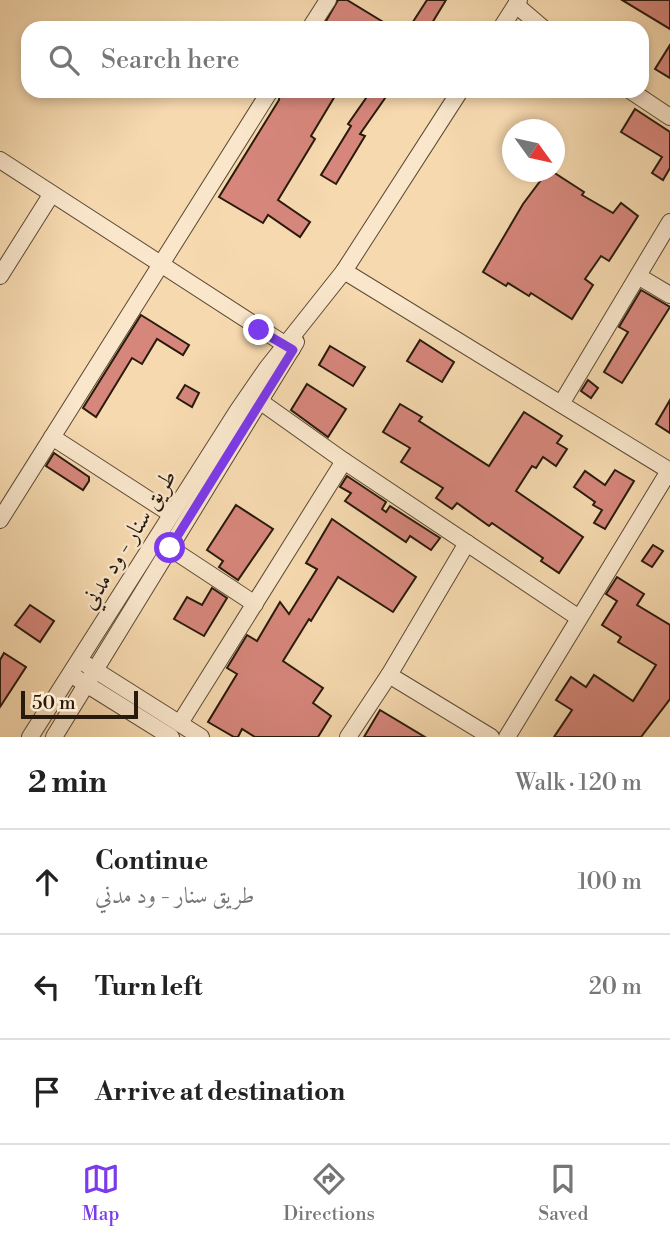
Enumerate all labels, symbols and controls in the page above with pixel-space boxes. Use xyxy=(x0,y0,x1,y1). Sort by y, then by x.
search box xyxy=(21,21,649,98)
icon: search xyxy=(45,41,83,79)
text: Search here xyxy=(101,44,240,76)
north arrow xyxy=(502,119,565,182)
route end xyxy=(243,314,274,345)
street label: طريق سنار - ود مدني xyxy=(75,465,186,617)
route start xyxy=(154,532,185,563)
scale bar xyxy=(21,688,138,720)
text: 50 m xyxy=(32,691,76,715)
text: 2 min xyxy=(28,764,107,802)
text: Walk · 120 m xyxy=(515,769,642,797)
text: Continue xyxy=(95,845,208,877)
icon: ahead xyxy=(28,863,66,901)
text: 100 m xyxy=(577,868,642,896)
text: طريق سنار - ود مدني xyxy=(95,882,254,910)
icon: left xyxy=(28,968,66,1006)
text: Turn left xyxy=(95,971,203,1003)
text: 20 m xyxy=(589,973,642,1001)
icon: arrive xyxy=(28,1073,66,1111)
text: Arrive at destination xyxy=(95,1076,345,1108)
tab: Map xyxy=(82,1160,120,1226)
tab: Directions xyxy=(283,1160,375,1226)
tab: Saved xyxy=(538,1160,588,1226)

